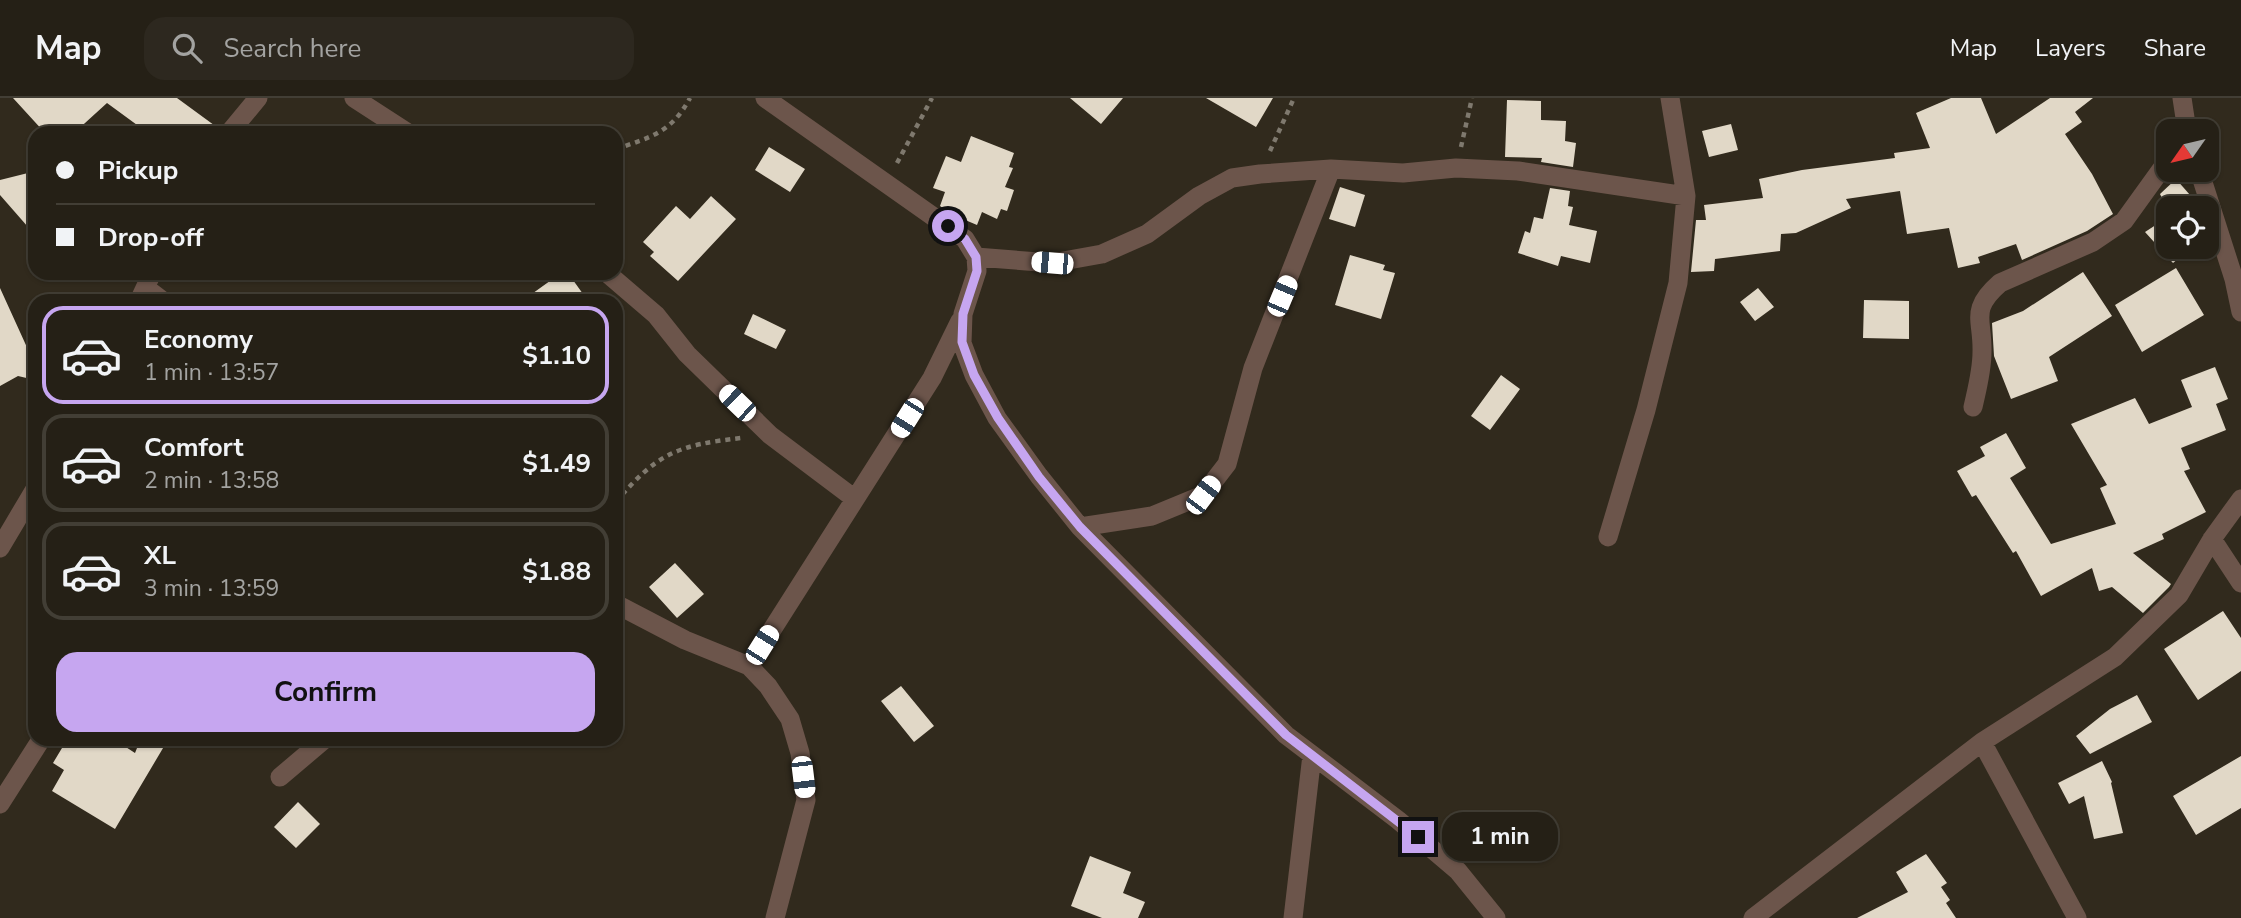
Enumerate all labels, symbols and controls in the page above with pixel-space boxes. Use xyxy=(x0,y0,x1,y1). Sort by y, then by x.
search box xyxy=(144,17,634,80)
text: Map xyxy=(35,26,102,71)
icon: search xyxy=(168,29,206,67)
text: Search here xyxy=(224,31,361,66)
text: Map xyxy=(1950,32,1997,64)
text: Layers xyxy=(2035,32,2106,64)
text: Share xyxy=(2144,32,2206,64)
north arrow xyxy=(2156,119,2219,182)
map controls xyxy=(2156,119,2219,259)
text: Pickup xyxy=(98,153,178,188)
button: locate xyxy=(2156,196,2219,259)
route start xyxy=(932,210,964,242)
text: Drop-off xyxy=(98,220,204,255)
car xyxy=(1031,251,1074,275)
car xyxy=(1265,273,1300,319)
text: Economy xyxy=(144,322,253,357)
icon: car xyxy=(60,324,123,387)
text: $1.10 xyxy=(522,338,591,373)
text: 1 min · 13:57 xyxy=(144,357,279,388)
car xyxy=(715,381,760,425)
car xyxy=(887,395,928,441)
text: Comfort xyxy=(144,430,244,465)
icon: car xyxy=(60,432,123,495)
text: $1.49 xyxy=(522,446,591,481)
text: 2 min · 13:58 xyxy=(144,465,279,496)
car xyxy=(1182,472,1225,518)
text: XL xyxy=(144,538,176,573)
icon: car xyxy=(60,540,123,603)
text: $1.88 xyxy=(522,554,591,589)
text: 3 min · 13:59 xyxy=(144,573,279,604)
car xyxy=(742,622,783,668)
button: Confirm xyxy=(56,652,595,732)
car xyxy=(791,755,816,799)
callout: 1 min xyxy=(1442,812,1558,862)
route end xyxy=(1402,821,1434,853)
text: 1 min xyxy=(1470,821,1530,852)

